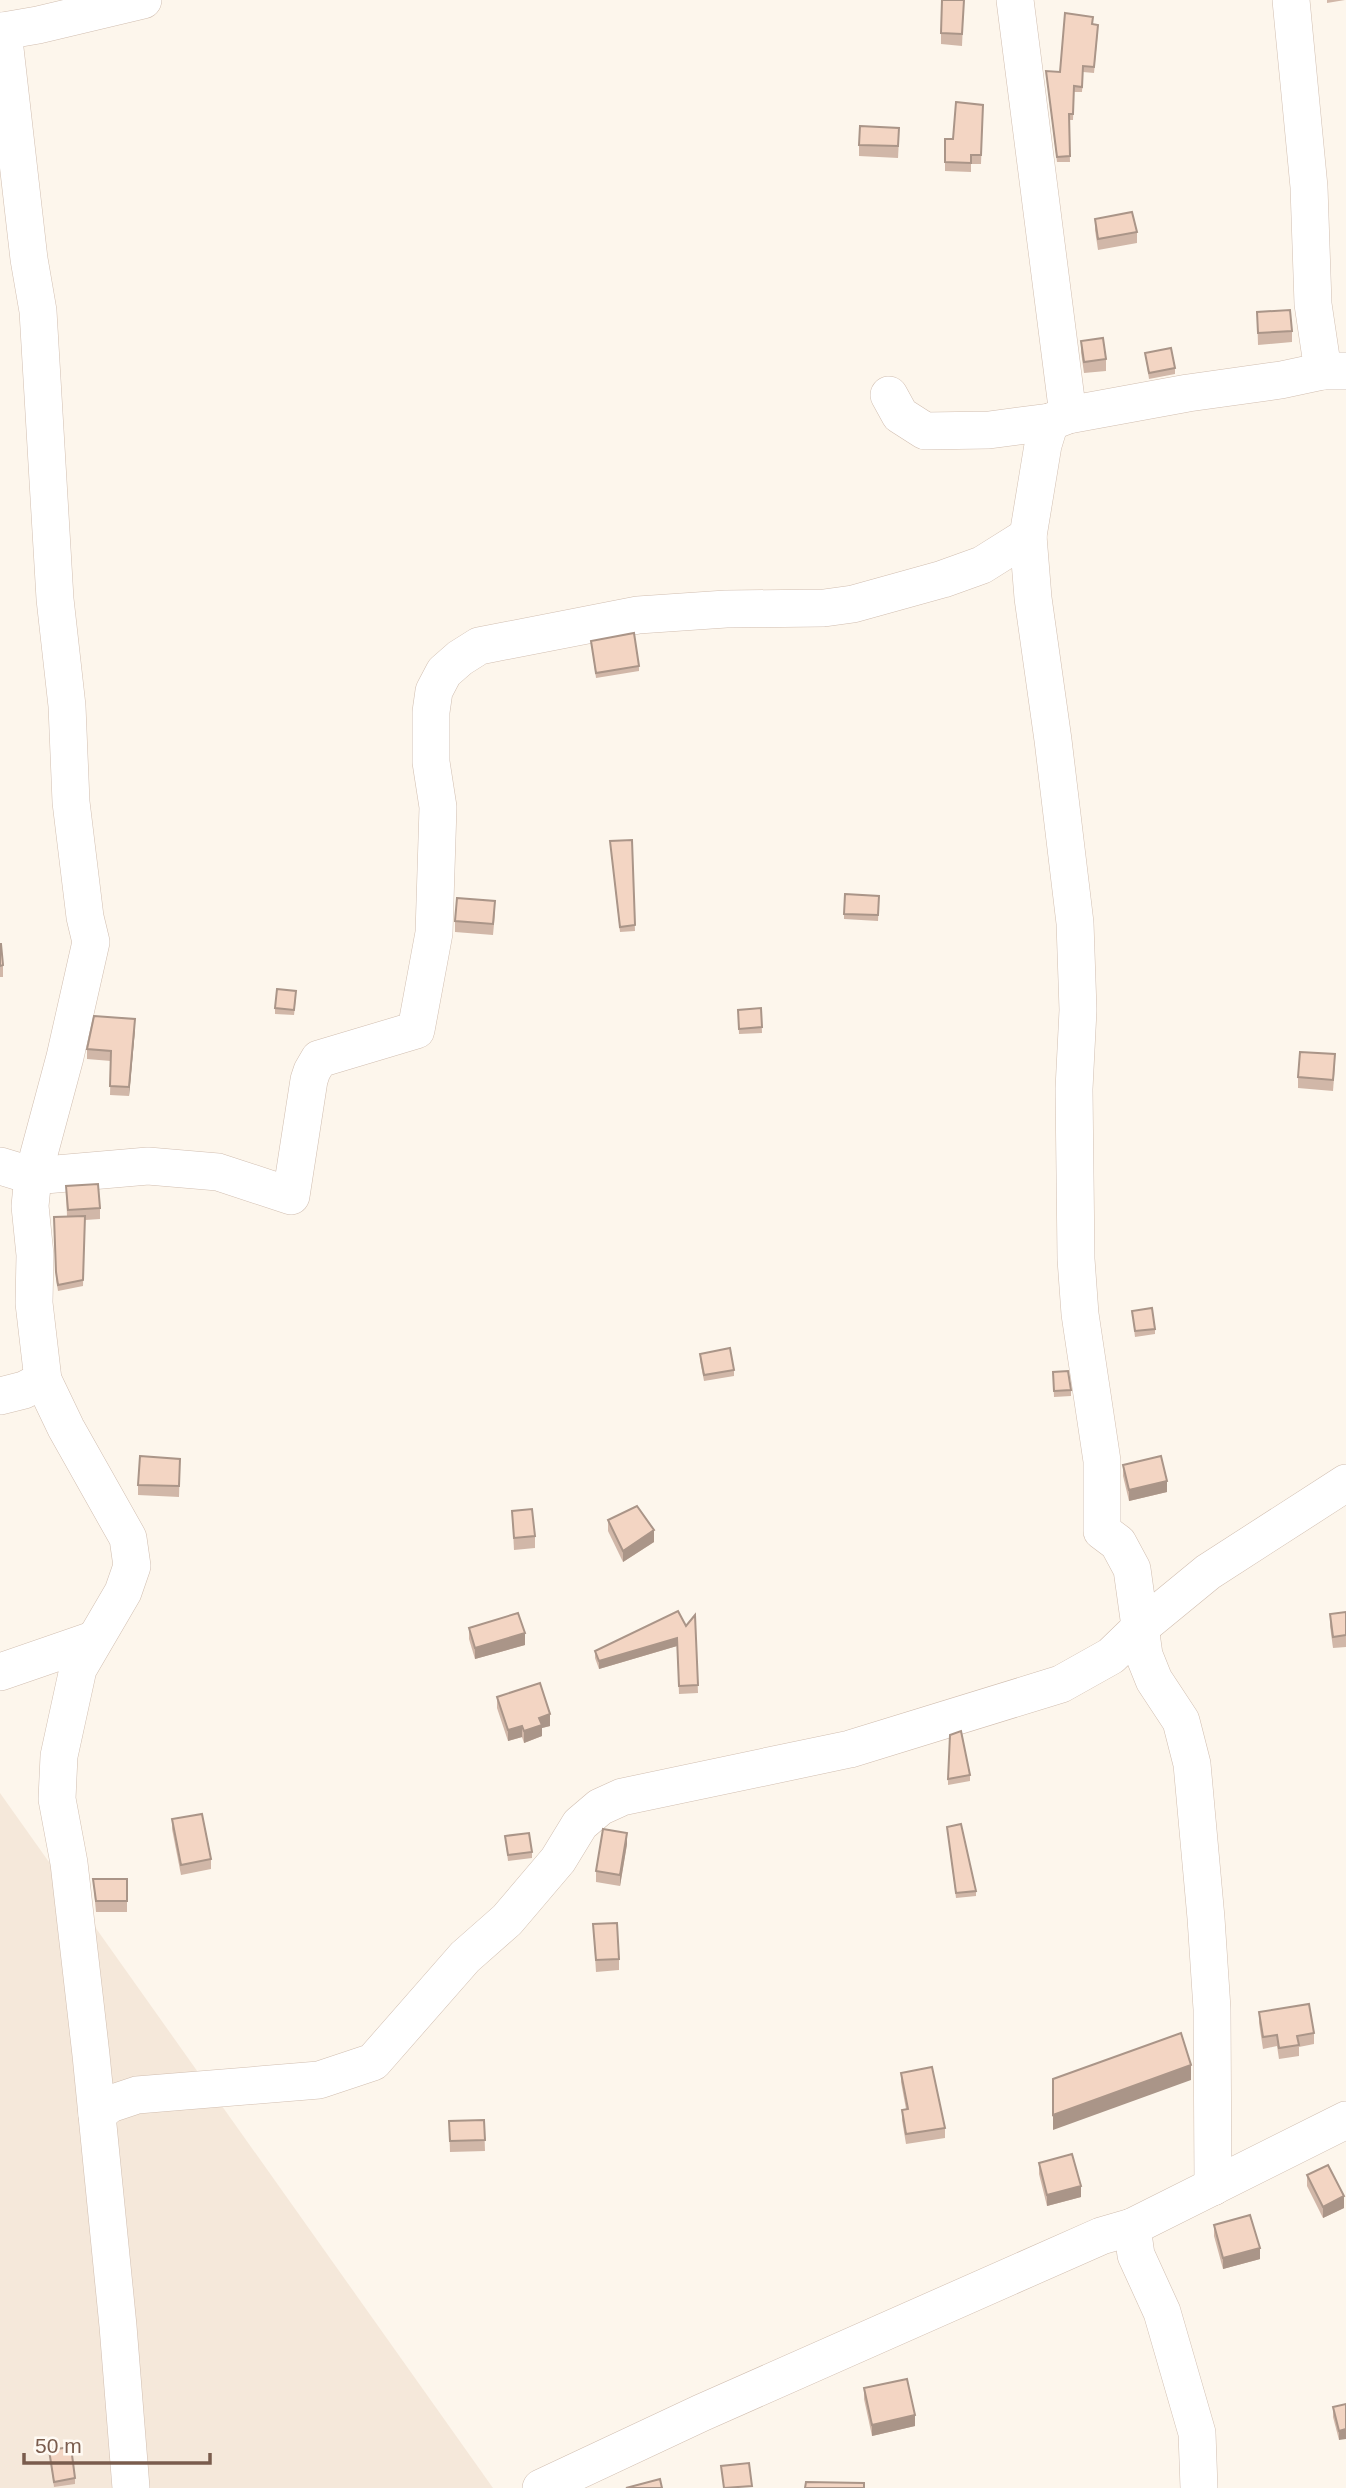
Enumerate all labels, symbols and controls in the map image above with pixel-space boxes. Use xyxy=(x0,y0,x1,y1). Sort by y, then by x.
scale bar xyxy=(24,2422,210,2466)
text: 50 m xyxy=(35,2434,82,2457)

